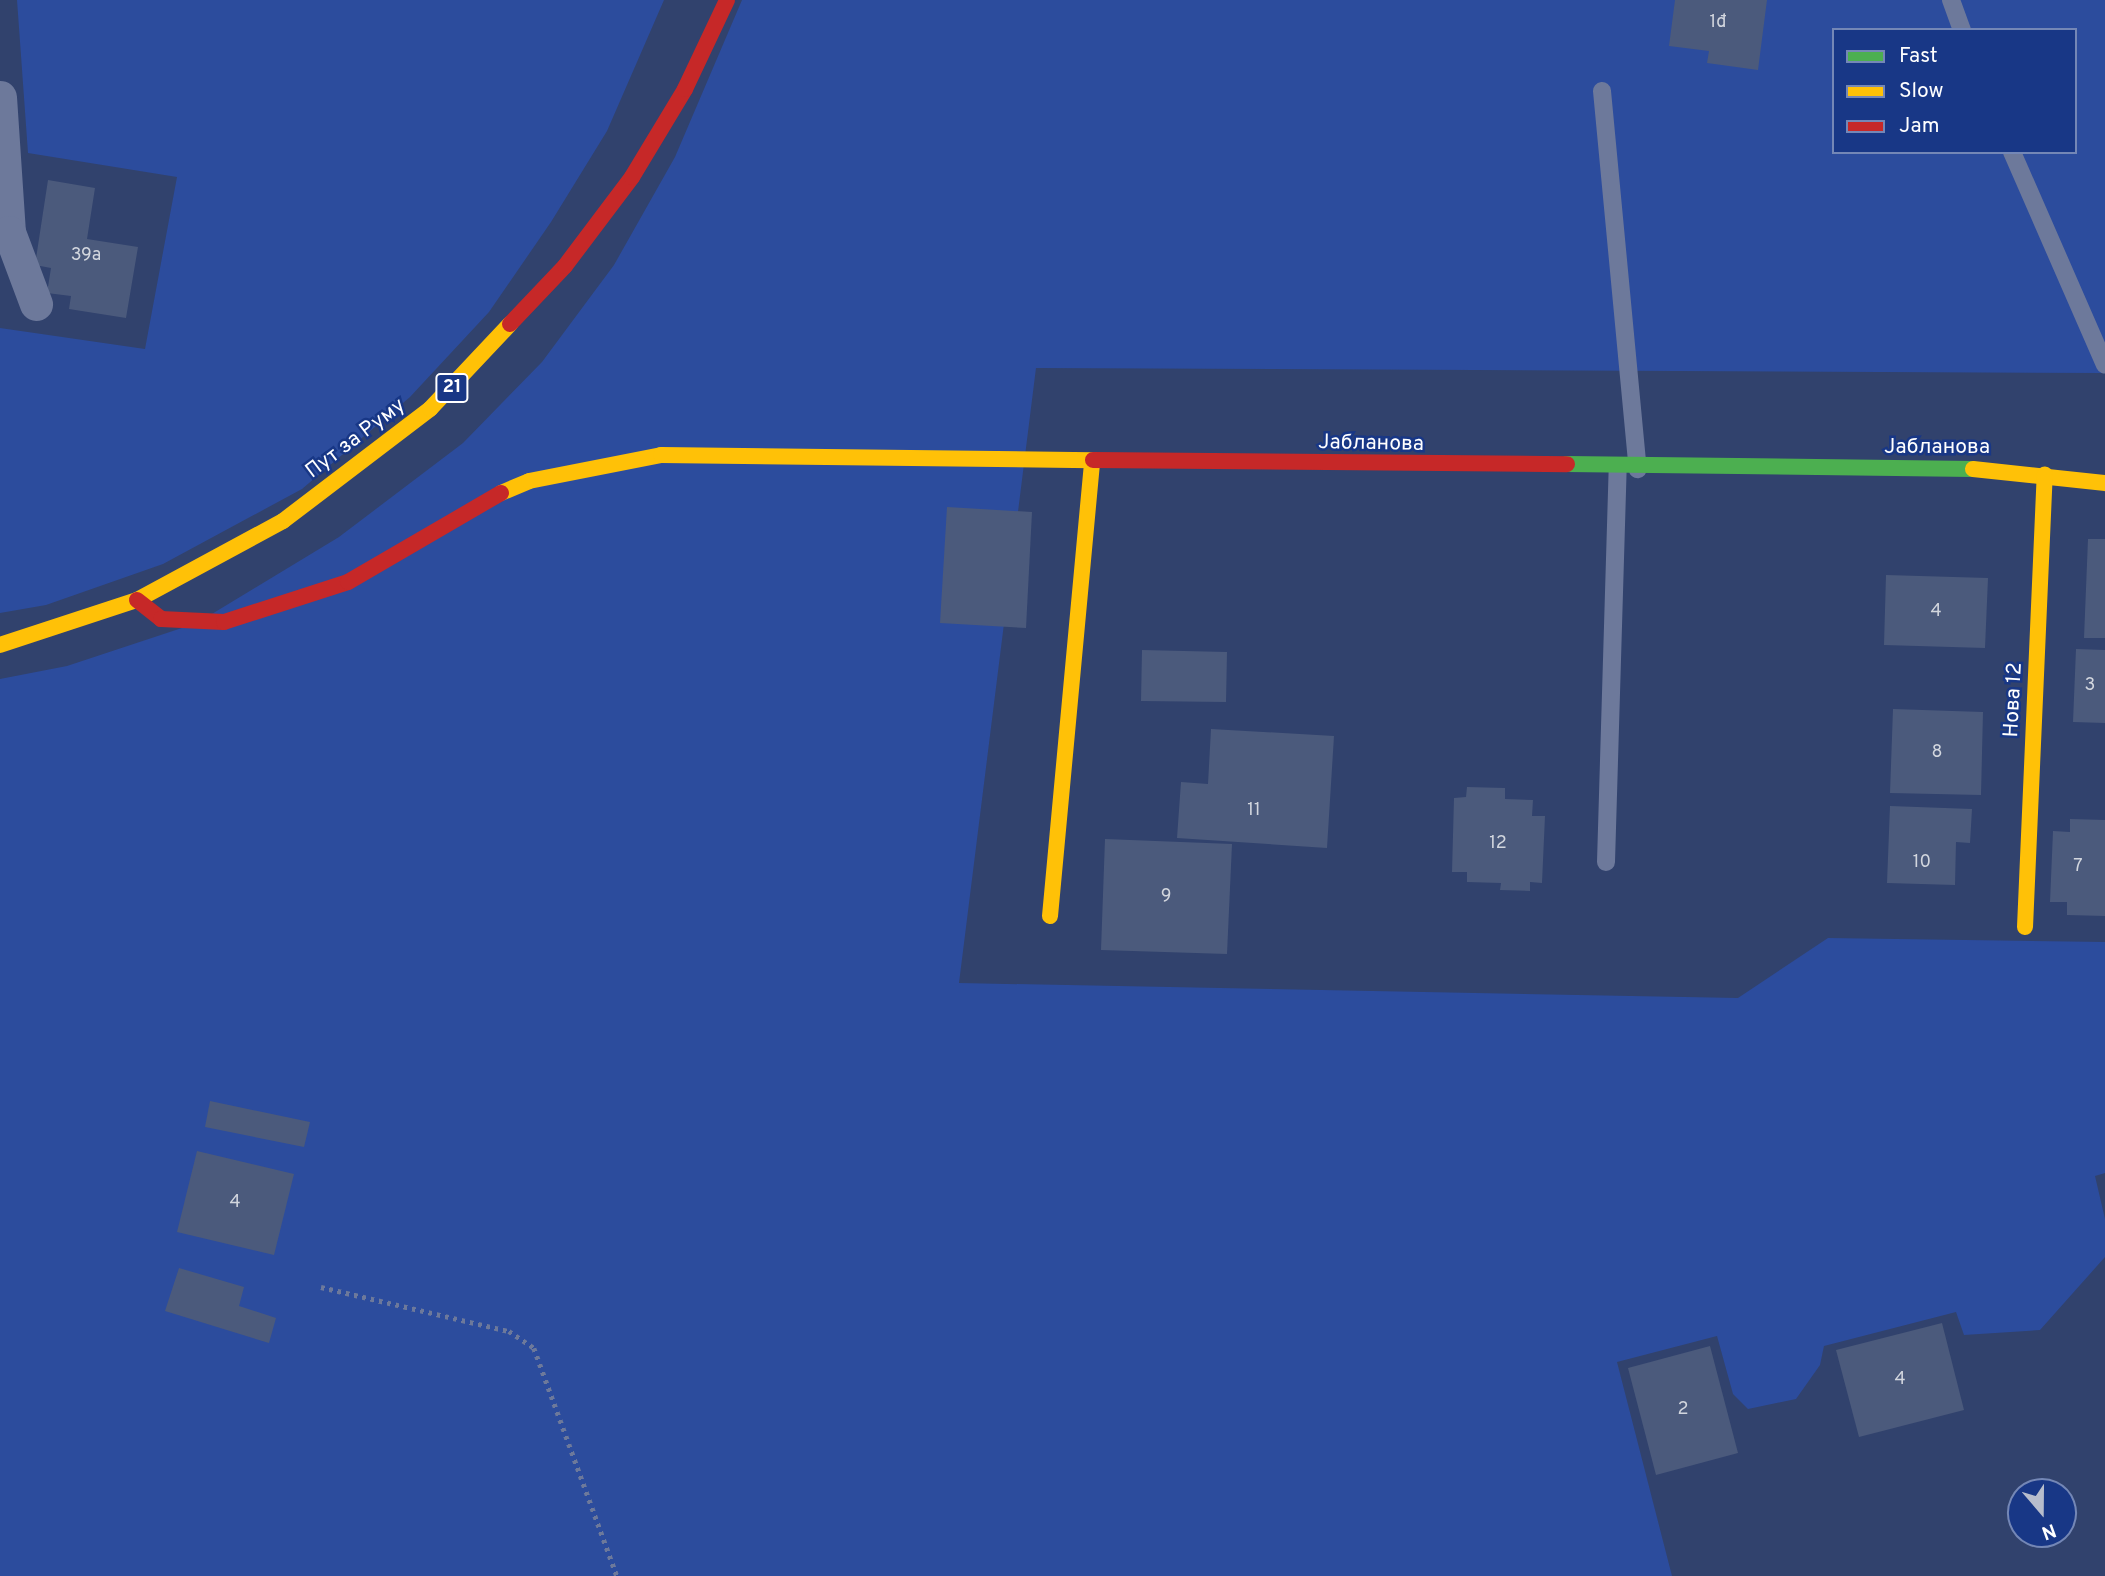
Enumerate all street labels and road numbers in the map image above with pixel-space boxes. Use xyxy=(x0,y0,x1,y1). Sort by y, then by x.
road number: 21 xyxy=(434,372,470,404)
street label: Пут за Руму xyxy=(301,393,411,485)
street label: Јабланова xyxy=(1318,430,1424,458)
street label: Јабланова xyxy=(1884,435,1990,461)
street label: Нова 12 xyxy=(1999,662,2029,738)

